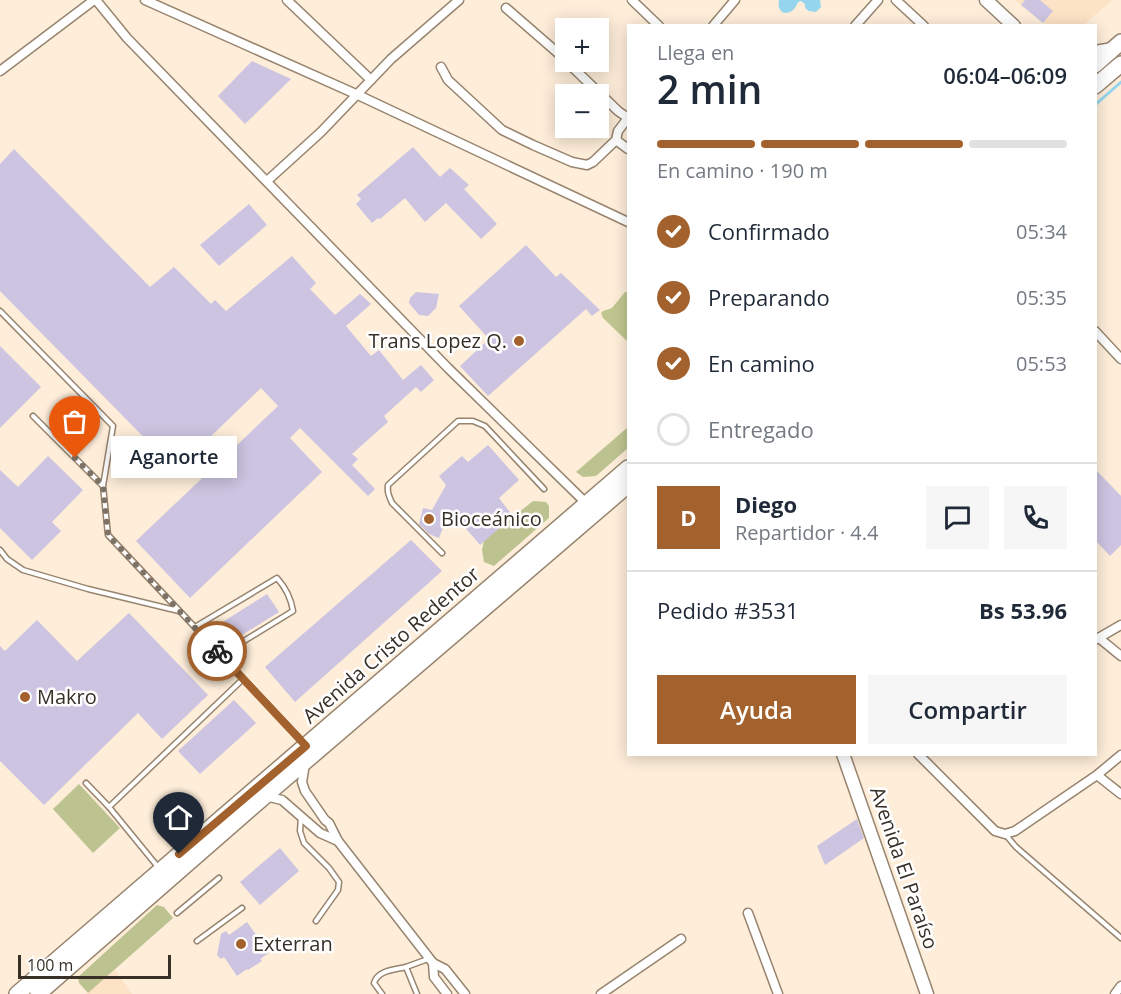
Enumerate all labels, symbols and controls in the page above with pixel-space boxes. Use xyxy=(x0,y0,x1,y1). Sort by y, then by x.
map controls xyxy=(555,18,609,138)
button: + xyxy=(555,18,609,72)
text: Llega en xyxy=(657,39,734,66)
text: 06:04–06:09 xyxy=(943,60,1067,90)
text: 2 min xyxy=(657,62,762,115)
button: − xyxy=(555,84,609,138)
text: En camino · 190 m xyxy=(657,157,828,184)
icon: check xyxy=(657,215,690,248)
text: Confirmado xyxy=(708,216,830,246)
text: 05:34 xyxy=(1016,218,1067,245)
icon: check xyxy=(657,281,690,314)
text: Preparando xyxy=(708,282,830,312)
text: 05:35 xyxy=(1016,284,1067,311)
place label: Trans Lopez Q. xyxy=(368,327,507,354)
marker: Trans Lopez Q. xyxy=(512,334,526,348)
icon: check xyxy=(657,347,690,380)
text: En camino xyxy=(708,348,815,378)
text: 05:53 xyxy=(1016,350,1067,377)
pin xyxy=(49,396,100,458)
icon: bag xyxy=(58,405,91,438)
text: Entregado xyxy=(708,414,814,444)
callout: Aganorte xyxy=(111,437,237,479)
text: Aganorte xyxy=(130,443,218,470)
button: chat xyxy=(926,486,989,549)
button: phone xyxy=(1004,486,1067,549)
text: Diego xyxy=(735,489,797,519)
text: D xyxy=(680,502,697,532)
place label: Bioceánico xyxy=(441,505,542,532)
marker: Bioceánico xyxy=(422,512,436,526)
text: Repartidor · 4.4 xyxy=(735,519,879,546)
street label: Avenida Cristo Redentor xyxy=(297,560,485,729)
text: Pedido #3531 xyxy=(657,595,799,625)
text: Bs 53.96 xyxy=(979,595,1067,625)
courier xyxy=(187,621,247,681)
icon: bike xyxy=(201,635,234,668)
button: Ayuda xyxy=(657,675,856,744)
button: Compartir xyxy=(868,675,1067,744)
place label: Makro xyxy=(37,683,97,710)
marker: Makro xyxy=(18,690,32,704)
street label: Avenida El Paraíso xyxy=(864,783,945,953)
pin xyxy=(153,792,204,854)
icon: home xyxy=(162,801,195,834)
place label: Exterran xyxy=(253,930,333,957)
marker: Exterran xyxy=(234,937,248,951)
scale bar xyxy=(18,952,171,980)
text: 100 m xyxy=(27,954,73,976)

